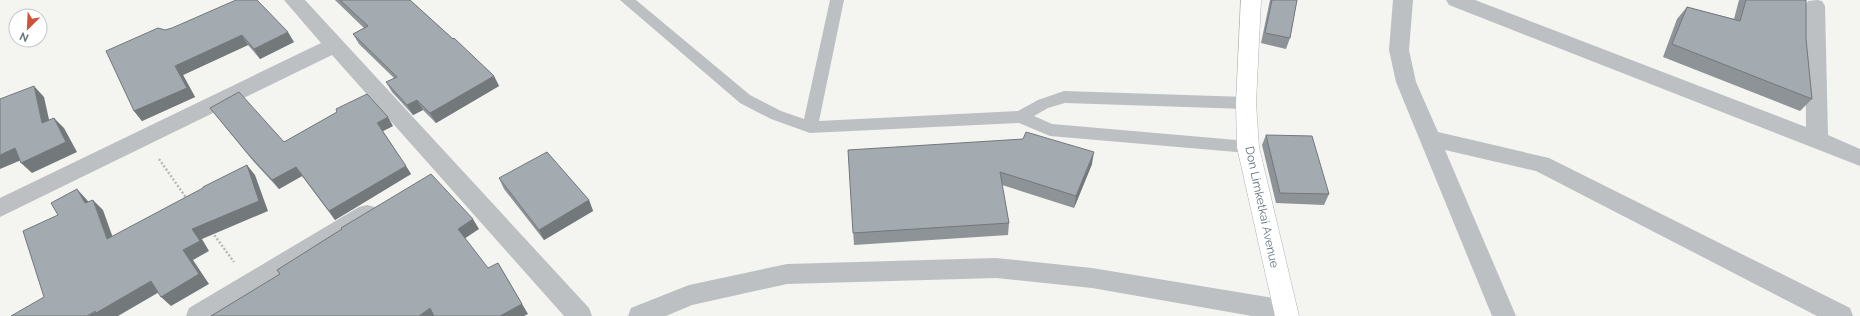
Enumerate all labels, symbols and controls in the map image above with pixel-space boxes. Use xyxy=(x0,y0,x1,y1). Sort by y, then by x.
north arrow xyxy=(8,8,48,48)
text: N xyxy=(18,29,31,44)
street label: Don Limketkai Avenue xyxy=(1242,145,1282,269)

